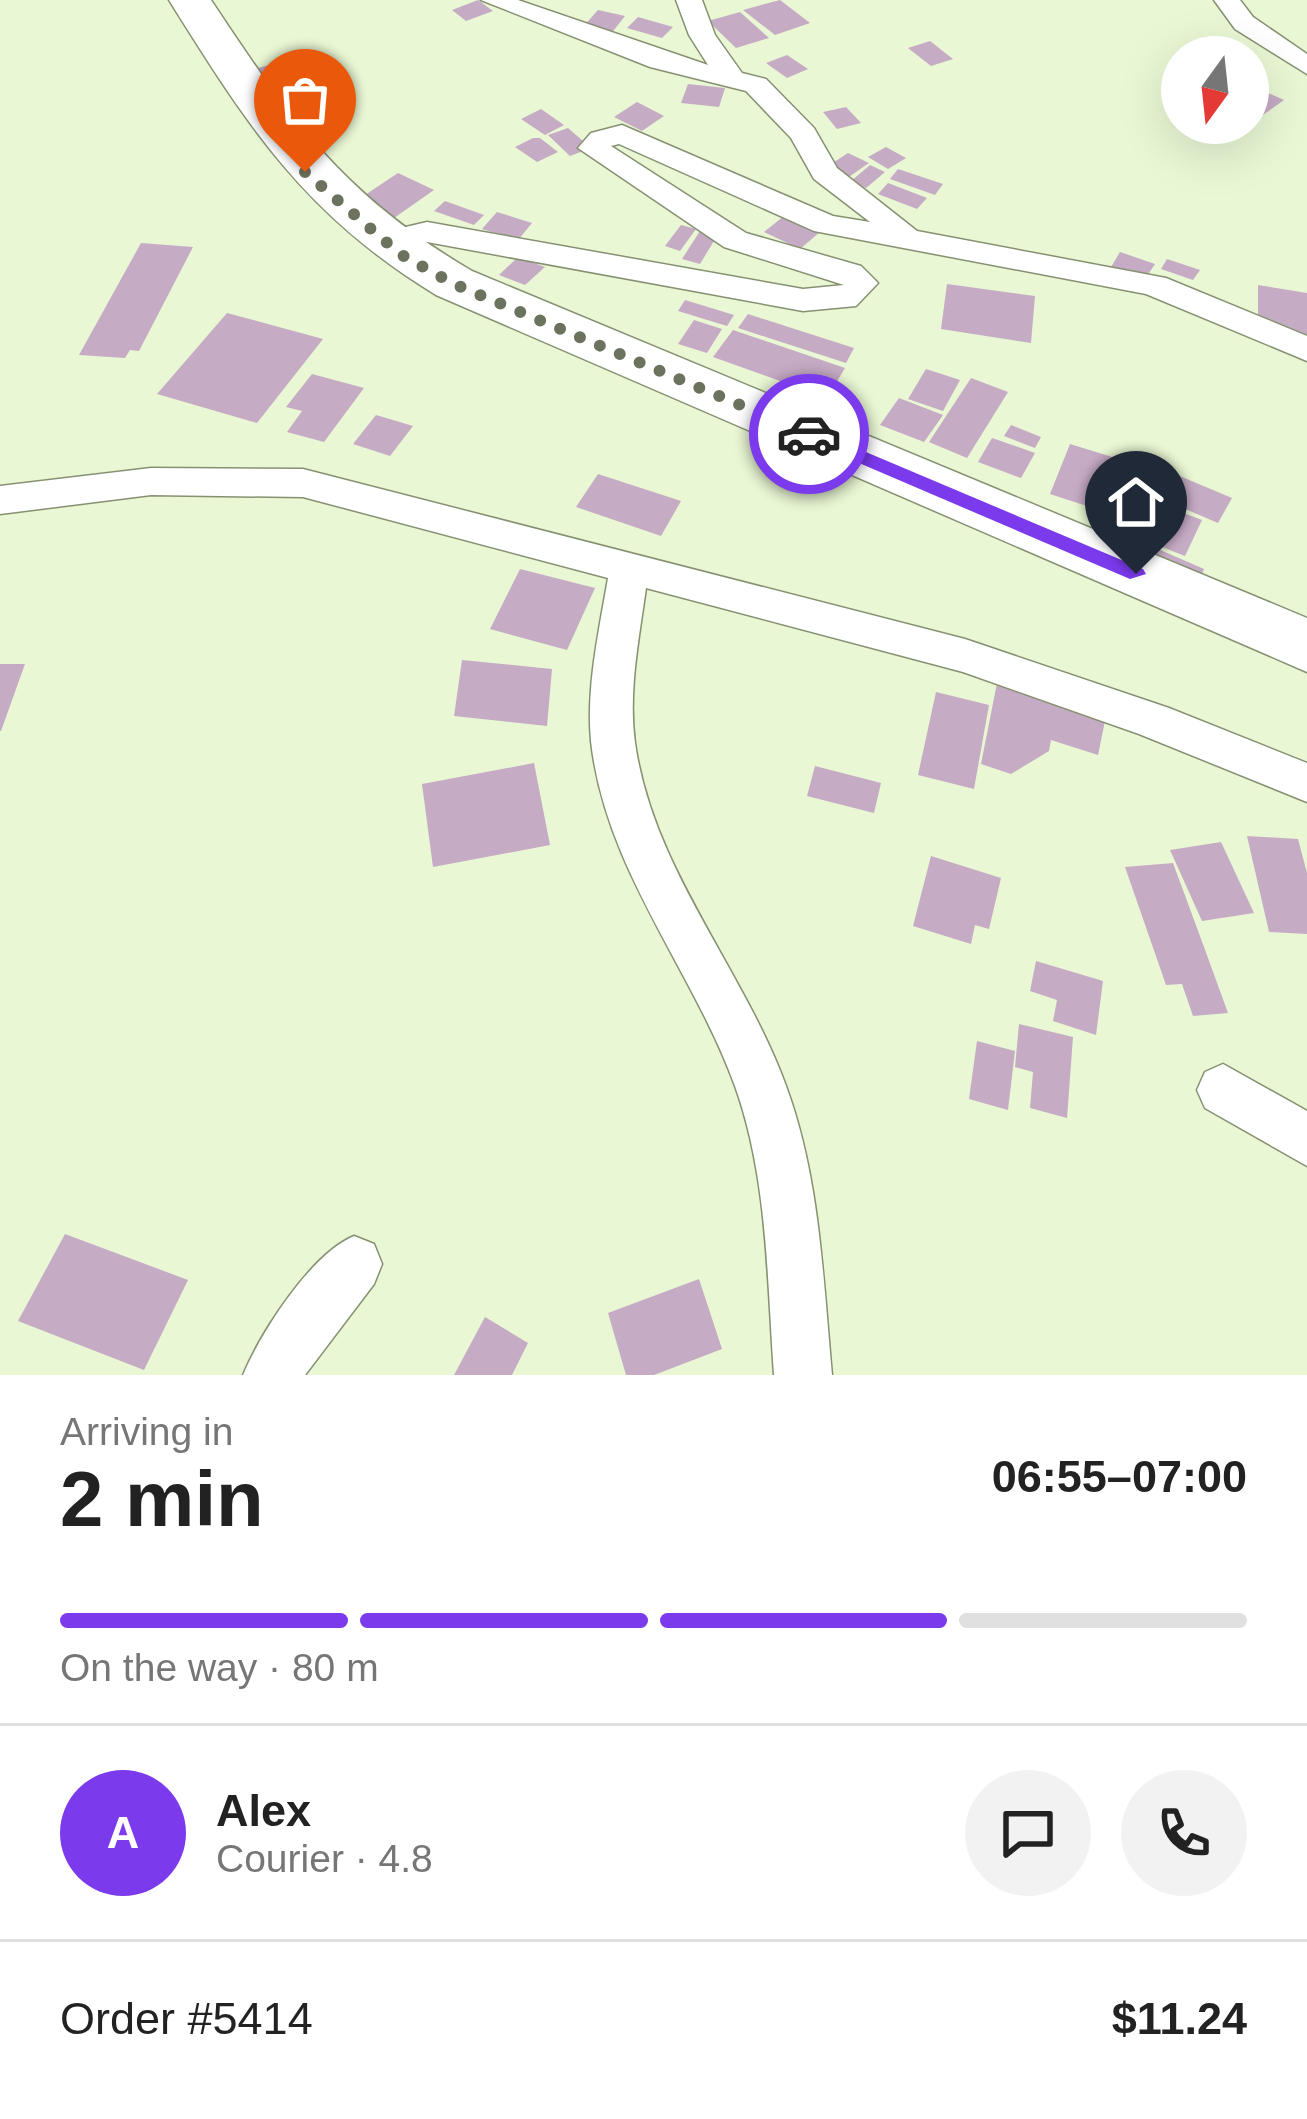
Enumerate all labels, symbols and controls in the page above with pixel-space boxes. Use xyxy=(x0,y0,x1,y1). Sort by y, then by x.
north arrow xyxy=(1161,36,1269,144)
map controls xyxy=(1161,36,1269,144)
pin xyxy=(254,49,356,172)
icon: bag xyxy=(272,67,338,133)
courier xyxy=(749,374,869,494)
icon: car xyxy=(776,401,842,467)
pin xyxy=(1085,451,1187,574)
icon: home xyxy=(1103,469,1169,535)
text: Arriving in xyxy=(60,1410,233,1453)
text: 06:55–07:00 xyxy=(992,1451,1247,1502)
text: 2 min xyxy=(60,1455,264,1543)
text: On the way · 80 m xyxy=(60,1646,379,1689)
button: chat xyxy=(965,1770,1091,1896)
button: phone xyxy=(1121,1770,1247,1896)
text: Alex xyxy=(216,1785,311,1836)
text: A xyxy=(107,1807,139,1858)
text: Courier · 4.8 xyxy=(216,1837,433,1880)
text: Order #5414 xyxy=(60,1993,313,2044)
text: $11.24 xyxy=(1112,1993,1247,2044)

